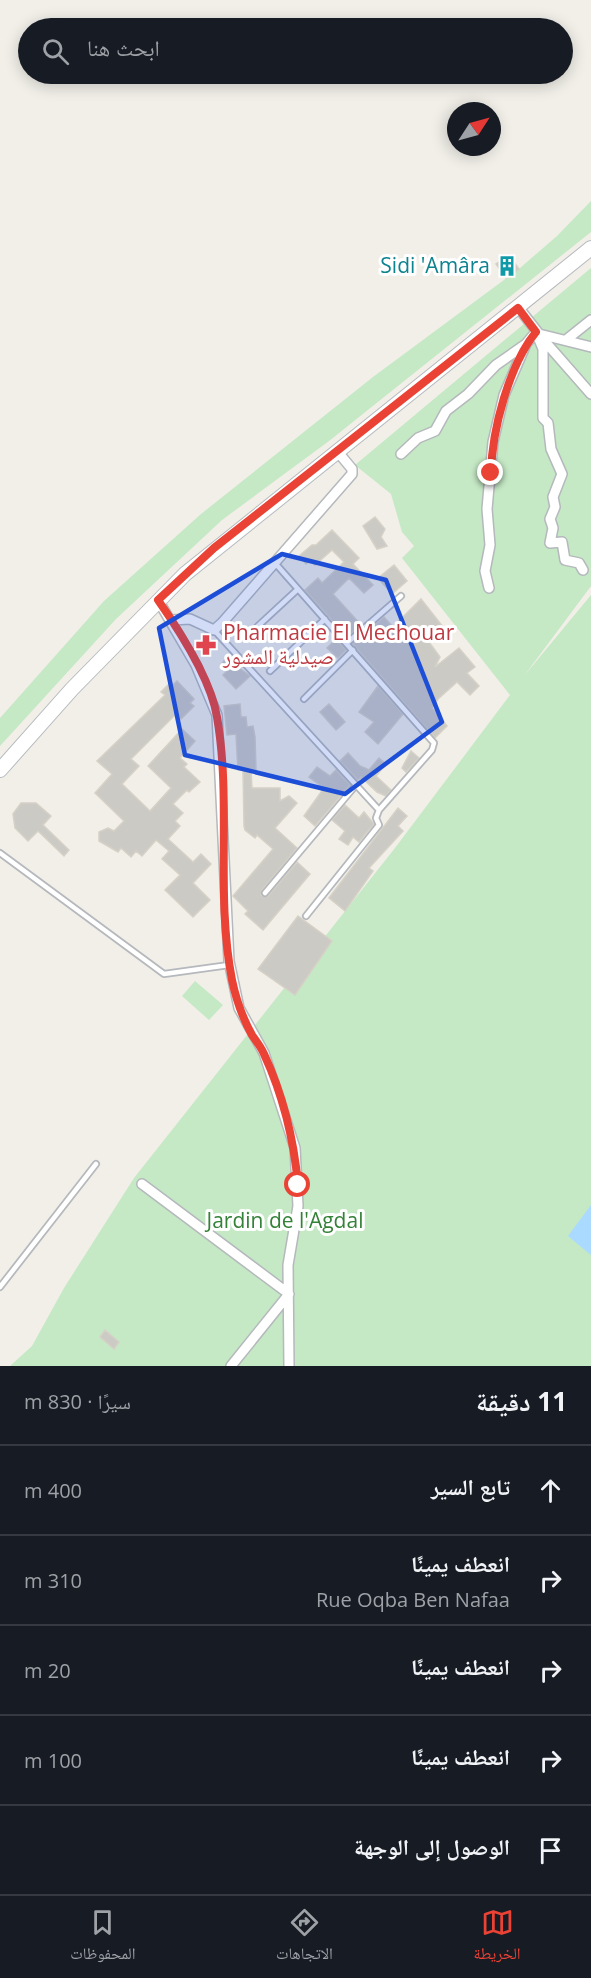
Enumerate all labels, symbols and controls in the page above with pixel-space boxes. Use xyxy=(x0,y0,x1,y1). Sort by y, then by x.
search box xyxy=(18,18,573,84)
text: ابحث هنا xyxy=(87,32,160,62)
icon: search xyxy=(39,35,72,68)
north arrow xyxy=(447,102,501,156)
place label: Sidi 'Amâra xyxy=(380,251,490,279)
building icon: Sidi 'Amâra xyxy=(495,254,519,278)
route end xyxy=(477,459,503,485)
place label: Pharmacie El Mechouar صيدلية المشور xyxy=(222,618,455,670)
pharmacy icon: Pharmacie El Mechouar صيدلية المشور xyxy=(194,633,218,657)
route start xyxy=(284,1171,310,1197)
park label: Jardin de l'Agdal xyxy=(205,1206,363,1234)
text: 11 دقيقة xyxy=(476,1383,567,1419)
text: سيرًا · 830 m xyxy=(24,1388,131,1415)
text: تابع السير xyxy=(431,1471,510,1501)
icon: ahead xyxy=(534,1474,567,1507)
text: 400 m xyxy=(24,1477,82,1504)
text: انعطف يمينًا xyxy=(411,1548,510,1578)
icon: right xyxy=(534,1564,567,1597)
text: 310 m xyxy=(24,1567,82,1594)
text: Rue Oqba Ben Nafaa xyxy=(316,1586,510,1613)
text: انعطف يمينًا xyxy=(411,1651,510,1681)
icon: right xyxy=(534,1654,567,1687)
text: 20 m xyxy=(24,1657,71,1684)
text: انعطف يمينًا xyxy=(411,1741,510,1771)
icon: right xyxy=(534,1744,567,1777)
text: 100 m xyxy=(24,1747,82,1774)
text: الوصول إلى الوجهة xyxy=(354,1831,510,1861)
icon: arrive xyxy=(534,1834,567,1867)
tab: المحفوظات xyxy=(70,1906,135,1969)
tab: الاتجاهات xyxy=(276,1906,333,1969)
tab: الخريطة xyxy=(474,1906,521,1969)

